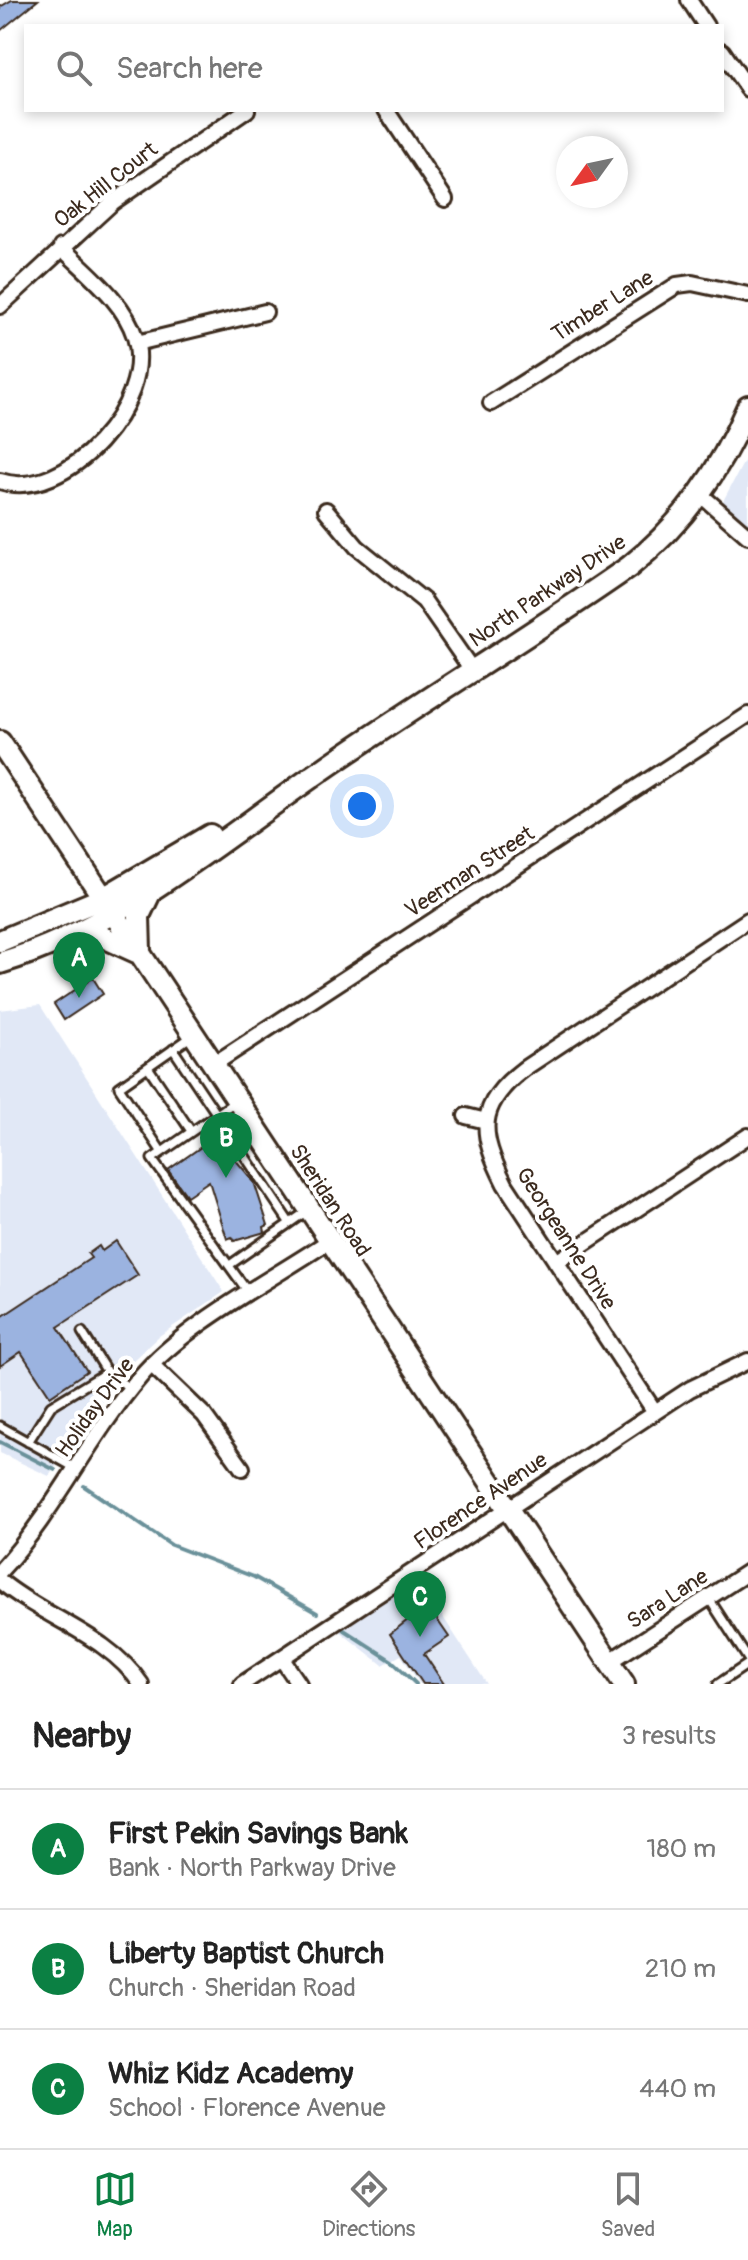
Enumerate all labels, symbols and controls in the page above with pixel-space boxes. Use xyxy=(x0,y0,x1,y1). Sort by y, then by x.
search box xyxy=(24,24,724,112)
icon: search xyxy=(52,46,96,90)
text: Search here xyxy=(116,50,263,87)
street label: Oak Hill Court xyxy=(48,135,163,234)
north arrow xyxy=(556,136,628,208)
street label: Timber Lane xyxy=(546,264,659,348)
street label: North Parkway Drive xyxy=(464,528,631,654)
your location xyxy=(342,786,382,826)
street label: Veerman Street xyxy=(400,820,540,924)
pin: A xyxy=(53,932,105,998)
pin: B xyxy=(200,1112,252,1178)
street label: Sheridan Road xyxy=(283,1139,377,1262)
street label: Georgeanne Drive xyxy=(510,1162,623,1315)
street label: Holiday Drive xyxy=(49,1352,141,1463)
street label: Florence Avenue xyxy=(408,1446,553,1556)
street label: Sara Lane xyxy=(622,1562,714,1635)
pin: C xyxy=(394,1571,446,1637)
text: Nearby xyxy=(32,1715,131,1758)
text: 3 results xyxy=(622,1720,716,1752)
text: First Pekin Savings Bank xyxy=(108,1815,408,1852)
text: A xyxy=(50,1833,66,1865)
text: 180 m xyxy=(646,1833,716,1865)
text: Bank · North Parkway Drive xyxy=(108,1852,396,1884)
text: Liberty Baptist Church xyxy=(108,1935,384,1972)
text: B xyxy=(51,1953,65,1985)
text: 210 m xyxy=(645,1953,716,1985)
text: Church · Sheridan Road xyxy=(108,1972,356,2004)
text: Whiz Kidz Academy xyxy=(108,2055,353,2092)
text: C xyxy=(50,2073,66,2105)
text: 440 m xyxy=(639,2073,716,2105)
text: School · Florence Avenue xyxy=(108,2092,386,2124)
tab: Map xyxy=(93,2167,137,2243)
tab: Directions xyxy=(322,2167,415,2243)
tab: Saved xyxy=(601,2167,655,2243)

